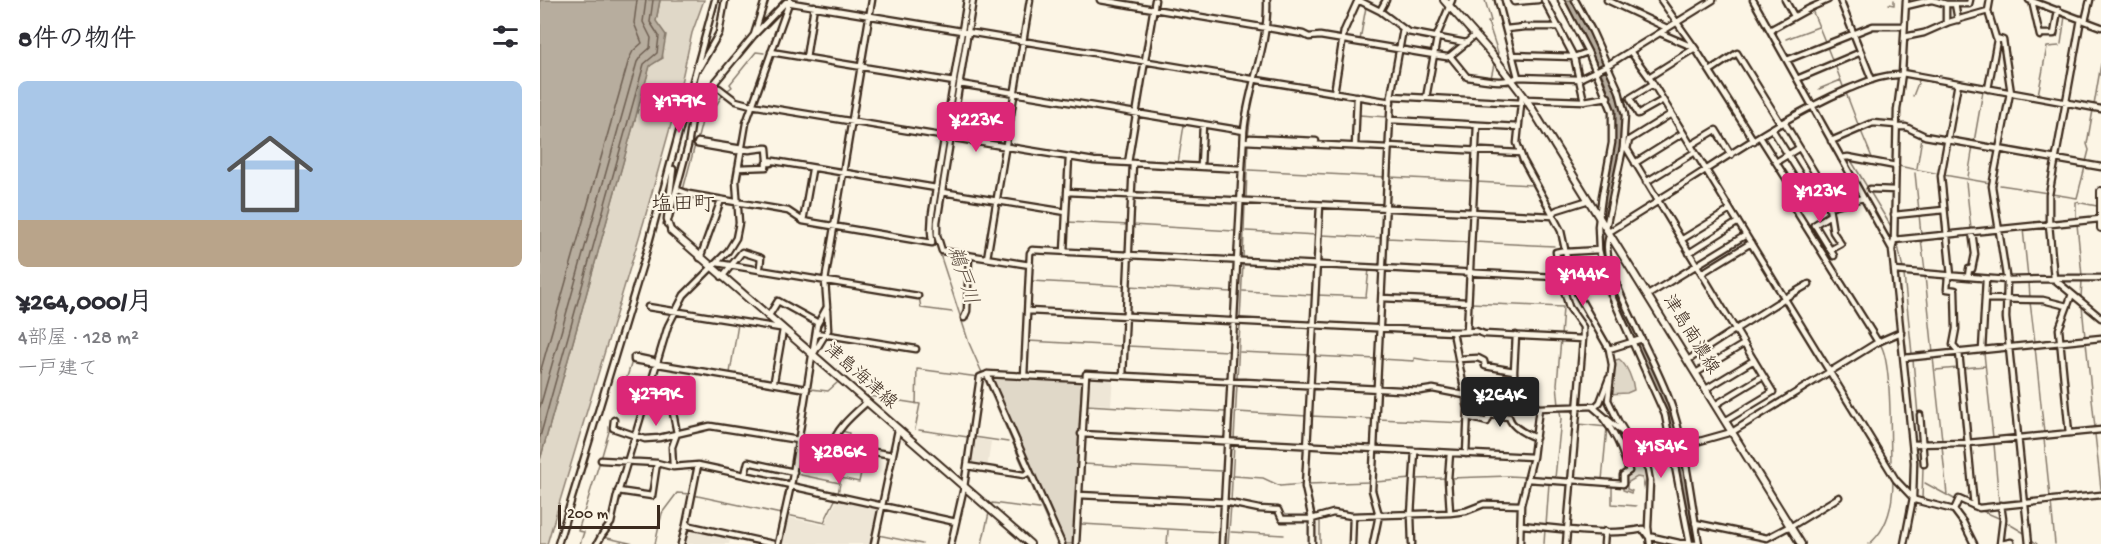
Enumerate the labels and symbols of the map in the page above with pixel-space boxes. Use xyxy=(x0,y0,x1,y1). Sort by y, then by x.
pin: ¥179K xyxy=(637,83,721,134)
pin: ¥223K xyxy=(934,102,1018,153)
pin: ¥123K xyxy=(1778,173,1862,224)
district label: 塩田町 xyxy=(652,193,715,219)
water label: 鵜戸川 xyxy=(941,243,983,308)
pin: ¥144K xyxy=(1541,256,1625,307)
street label: 津島南濃線 xyxy=(1657,291,1724,379)
street label: 津島海津線 xyxy=(819,339,902,414)
pin: ¥279K xyxy=(614,376,698,427)
pin: ¥264K xyxy=(1458,377,1542,428)
pin: ¥154K xyxy=(1619,428,1703,479)
pin: ¥286K xyxy=(797,434,881,485)
scale bar xyxy=(558,502,660,530)

